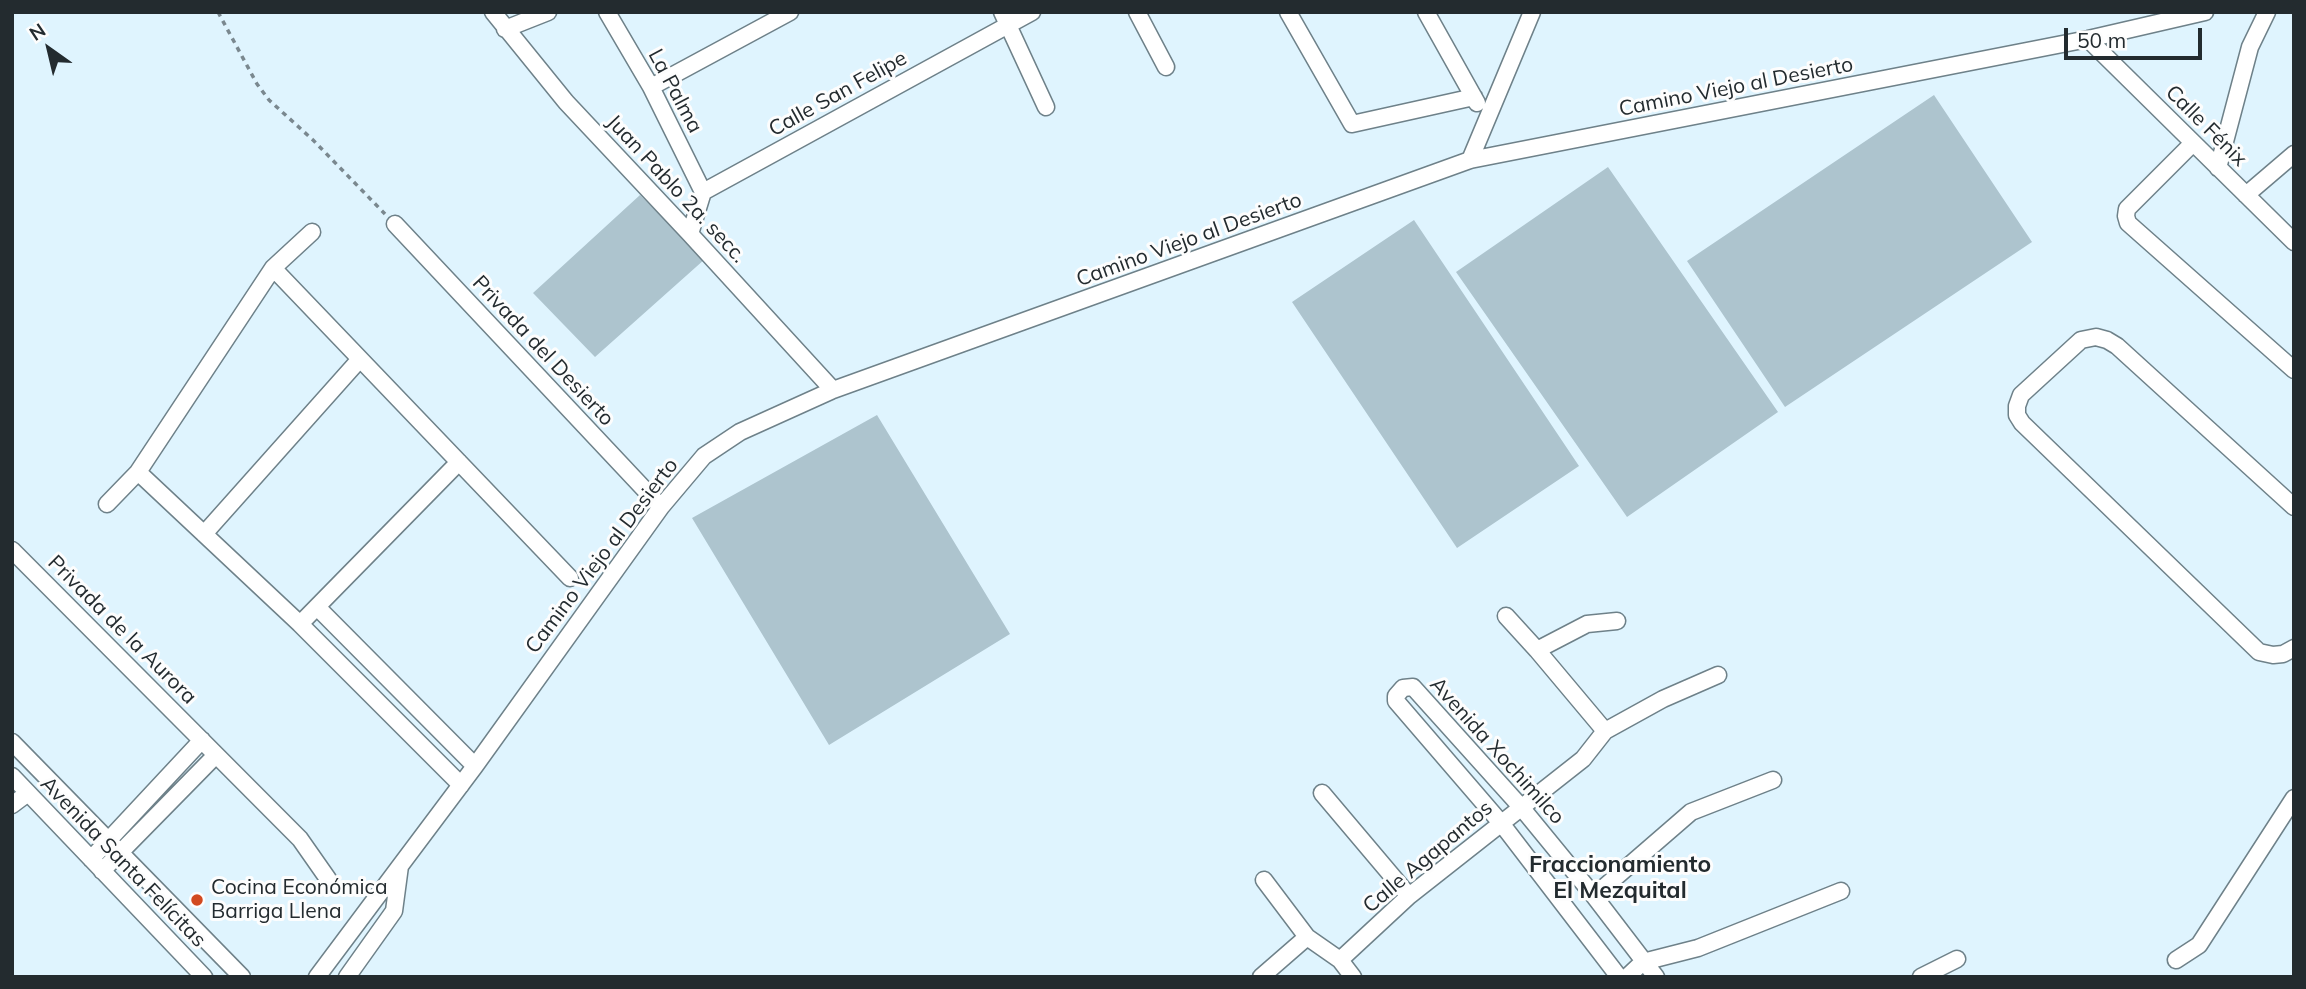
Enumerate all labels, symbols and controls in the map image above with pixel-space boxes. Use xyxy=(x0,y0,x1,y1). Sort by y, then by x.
north arrow xyxy=(14,14,84,84)
scale bar xyxy=(2068,14,2206,58)
text: N xyxy=(25,18,50,46)
text: 50 m xyxy=(2077,27,2126,53)
street label: La Palma xyxy=(642,45,708,137)
street label: Calle San Felipe xyxy=(765,46,911,142)
street label: Camino Viejo al Desierto xyxy=(1617,52,1855,122)
street label: Calle Fénix xyxy=(2160,80,2252,172)
street label: Juan Pablo 2a. secc. xyxy=(601,110,751,268)
street label: Camino Viejo al Desierto xyxy=(1073,187,1305,293)
street label: Privada del Desierto xyxy=(467,271,619,431)
street label: Camino Viejo al Desierto xyxy=(520,453,684,659)
street label: Privada de la Aurora xyxy=(42,550,202,710)
street label: Avenida Xochimilco xyxy=(1424,672,1570,830)
street label: Avenida Santa Felícitas xyxy=(35,771,211,953)
street label: Calle Agapantos xyxy=(1358,796,1498,918)
district label: Fraccionamiento El Mezquital xyxy=(1529,851,1711,905)
place label: Cocina Económica Barriga Llena xyxy=(211,875,387,925)
marker: Cocina Económica Barriga Llena xyxy=(189,892,205,908)

